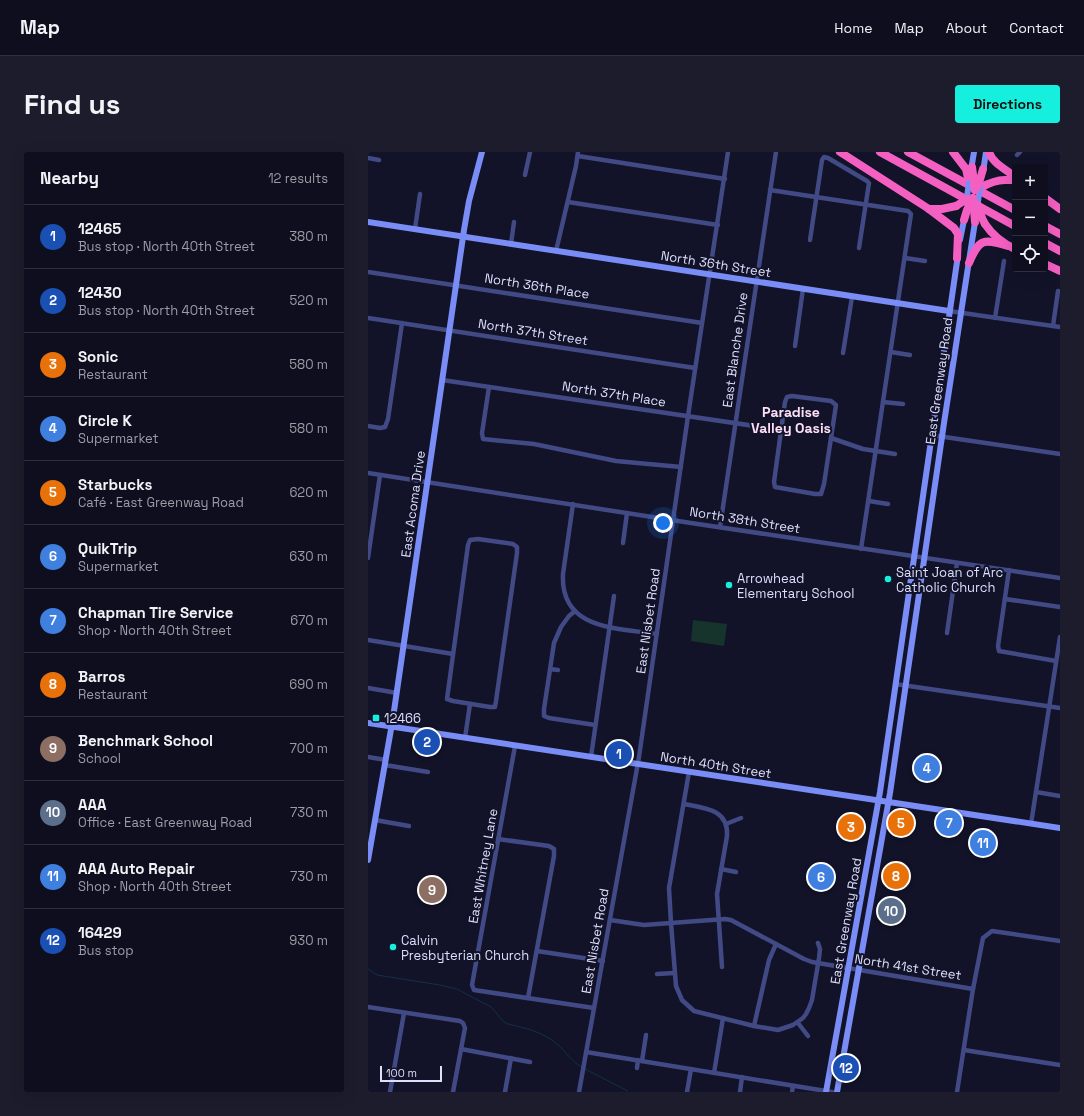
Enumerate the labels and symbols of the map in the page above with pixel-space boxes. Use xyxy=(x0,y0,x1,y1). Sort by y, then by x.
street label: North 36th Street xyxy=(660,247,772,281)
street label: North 36th Place xyxy=(483,269,591,303)
street label: East Blanche Drive xyxy=(719,291,751,409)
street label: North 37th Street xyxy=(477,315,589,349)
street label: East Greenway Road xyxy=(922,316,956,446)
street label: North 37th Place xyxy=(561,377,667,411)
district label: Paradise Valley Oasis xyxy=(751,403,831,437)
street label: East Acoma Drive xyxy=(397,449,429,559)
street label: North 38th Street xyxy=(688,503,802,537)
your location xyxy=(653,513,673,533)
place label: Saint Joan of Arc Catholic Church xyxy=(896,564,1003,596)
street label: East Nisbet Road xyxy=(632,567,664,675)
place label: Arrowhead Elementary School xyxy=(737,570,854,602)
marker: Saint Joan of Arc Catholic Church xyxy=(883,574,893,584)
marker: Arrowhead Elementary School xyxy=(724,580,734,590)
place label: 12466 xyxy=(384,710,421,727)
marker: 12466 xyxy=(371,713,381,723)
pin: 2 xyxy=(414,727,440,757)
pin: 1 xyxy=(606,739,632,769)
street label: North 40th Street xyxy=(659,748,773,782)
pin: 4 xyxy=(914,753,940,783)
street label: East Whitney Lane xyxy=(465,807,501,925)
pin: 5 xyxy=(888,808,914,838)
pin: 7 xyxy=(936,808,962,838)
pin: 3 xyxy=(838,812,864,842)
pin: 11 xyxy=(970,828,996,858)
street label: East Greenway Road xyxy=(827,856,865,986)
pin: 8 xyxy=(883,861,909,891)
pin: 6 xyxy=(808,862,834,892)
pin: 9 xyxy=(419,875,445,905)
street label: East Nisbet Road xyxy=(577,887,613,995)
pin: 10 xyxy=(878,896,904,926)
place label: Calvin Presbyterian Church xyxy=(401,932,529,964)
marker: Calvin Presbyterian Church xyxy=(388,942,398,952)
street label: North 41st Street xyxy=(853,950,963,984)
pin: 12 xyxy=(833,1053,859,1083)
scale bar xyxy=(380,1064,442,1083)

